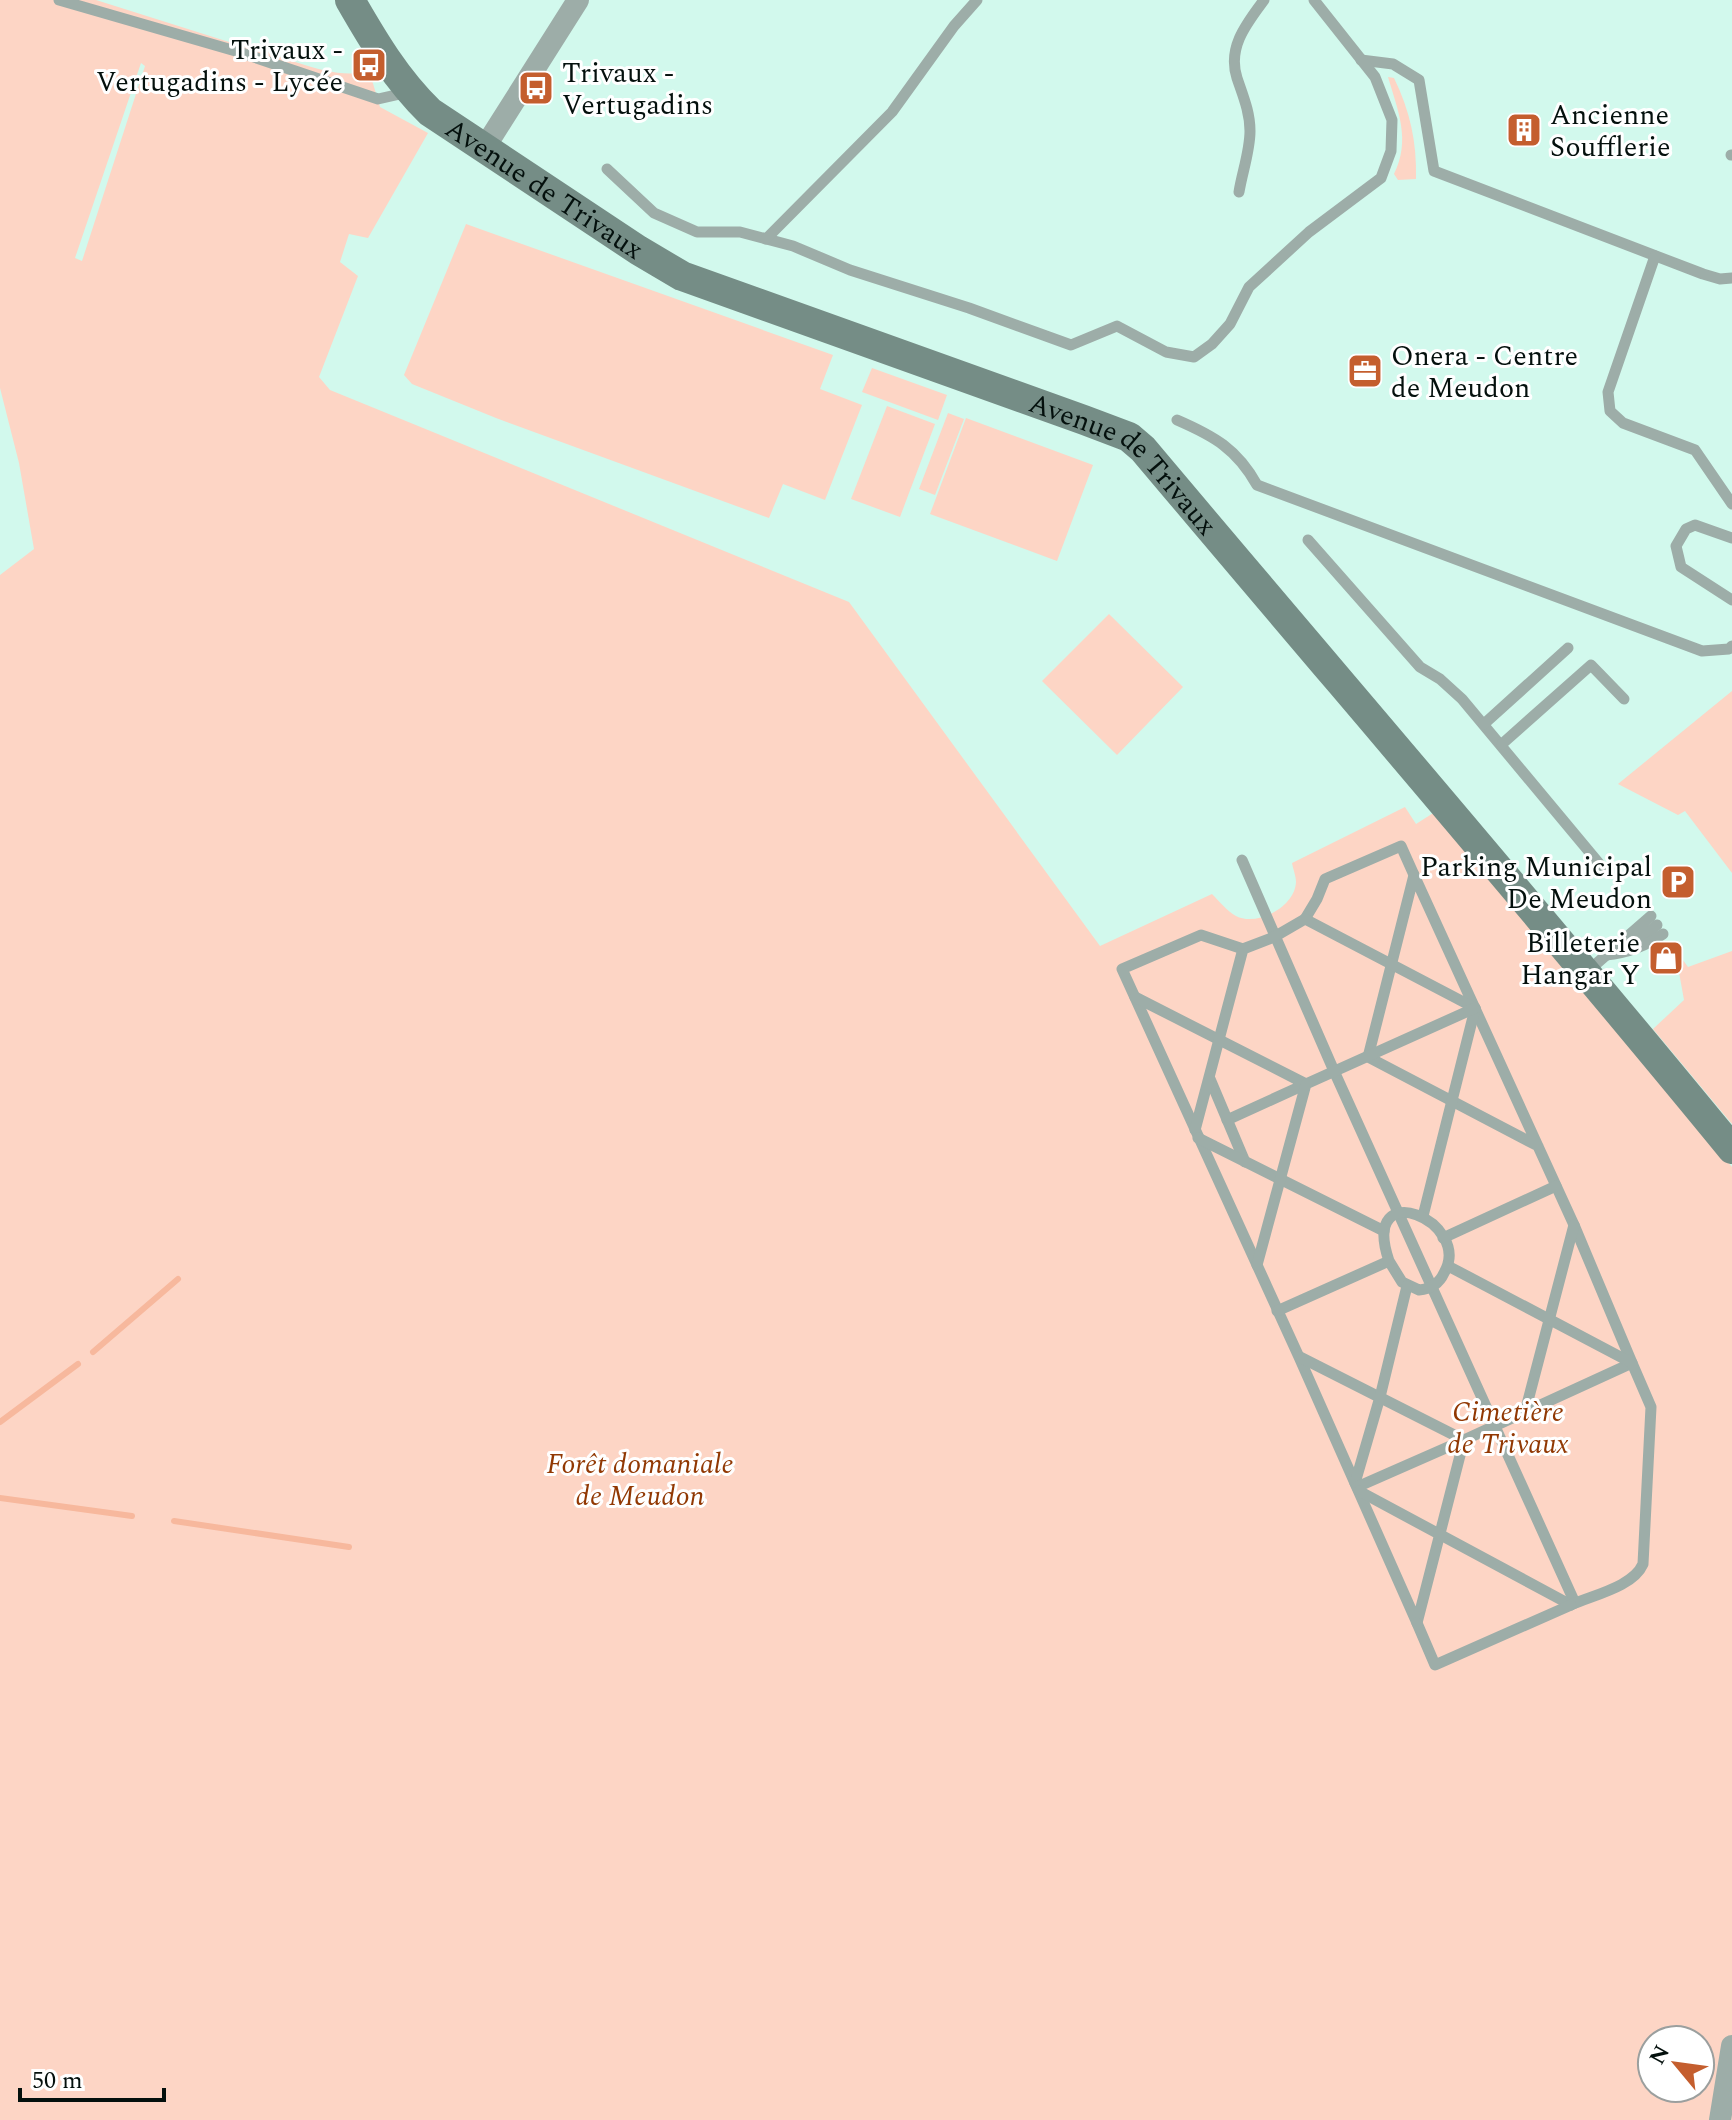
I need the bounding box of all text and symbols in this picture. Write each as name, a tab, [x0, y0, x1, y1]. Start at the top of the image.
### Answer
place label: Trivaux - Vertugadins - Lycée	[96, 29, 343, 104]
bus stop icon: Trivaux - Vertugadins - Lycée	[350, 46, 388, 84]
place label: Trivaux - Vertugadins	[562, 52, 713, 127]
bus stop icon: Trivaux - Vertugadins	[517, 69, 555, 107]
place label: Ancienne Soufflerie	[1550, 94, 1671, 169]
street label: Avenue de Trivaux	[436, 108, 652, 271]
building icon: Ancienne Soufflerie	[1505, 111, 1543, 149]
place label: Onera - Centre de Meudon	[1391, 335, 1578, 410]
office icon: Onera - Centre de Meudon	[1346, 352, 1384, 390]
street label: Avenue de Trivaux	[1023, 382, 1227, 546]
place label: Parking Municipal De Meudon	[1420, 846, 1652, 921]
parking icon: Parking Municipal De Meudon	[1659, 863, 1697, 901]
place label: Billeterie Hangar Y	[1521, 922, 1640, 997]
shop icon: Billeterie Hangar Y	[1647, 939, 1685, 977]
park label: Cimetière de Trivaux	[1447, 1391, 1569, 1466]
park label: Forêt domaniale de Meudon	[546, 1443, 734, 1518]
north arrow	[1636, 2024, 1716, 2104]
text: N	[1641, 2039, 1679, 2071]
scale bar	[20, 2052, 164, 2102]
text: 50 m	[32, 2063, 83, 2099]

